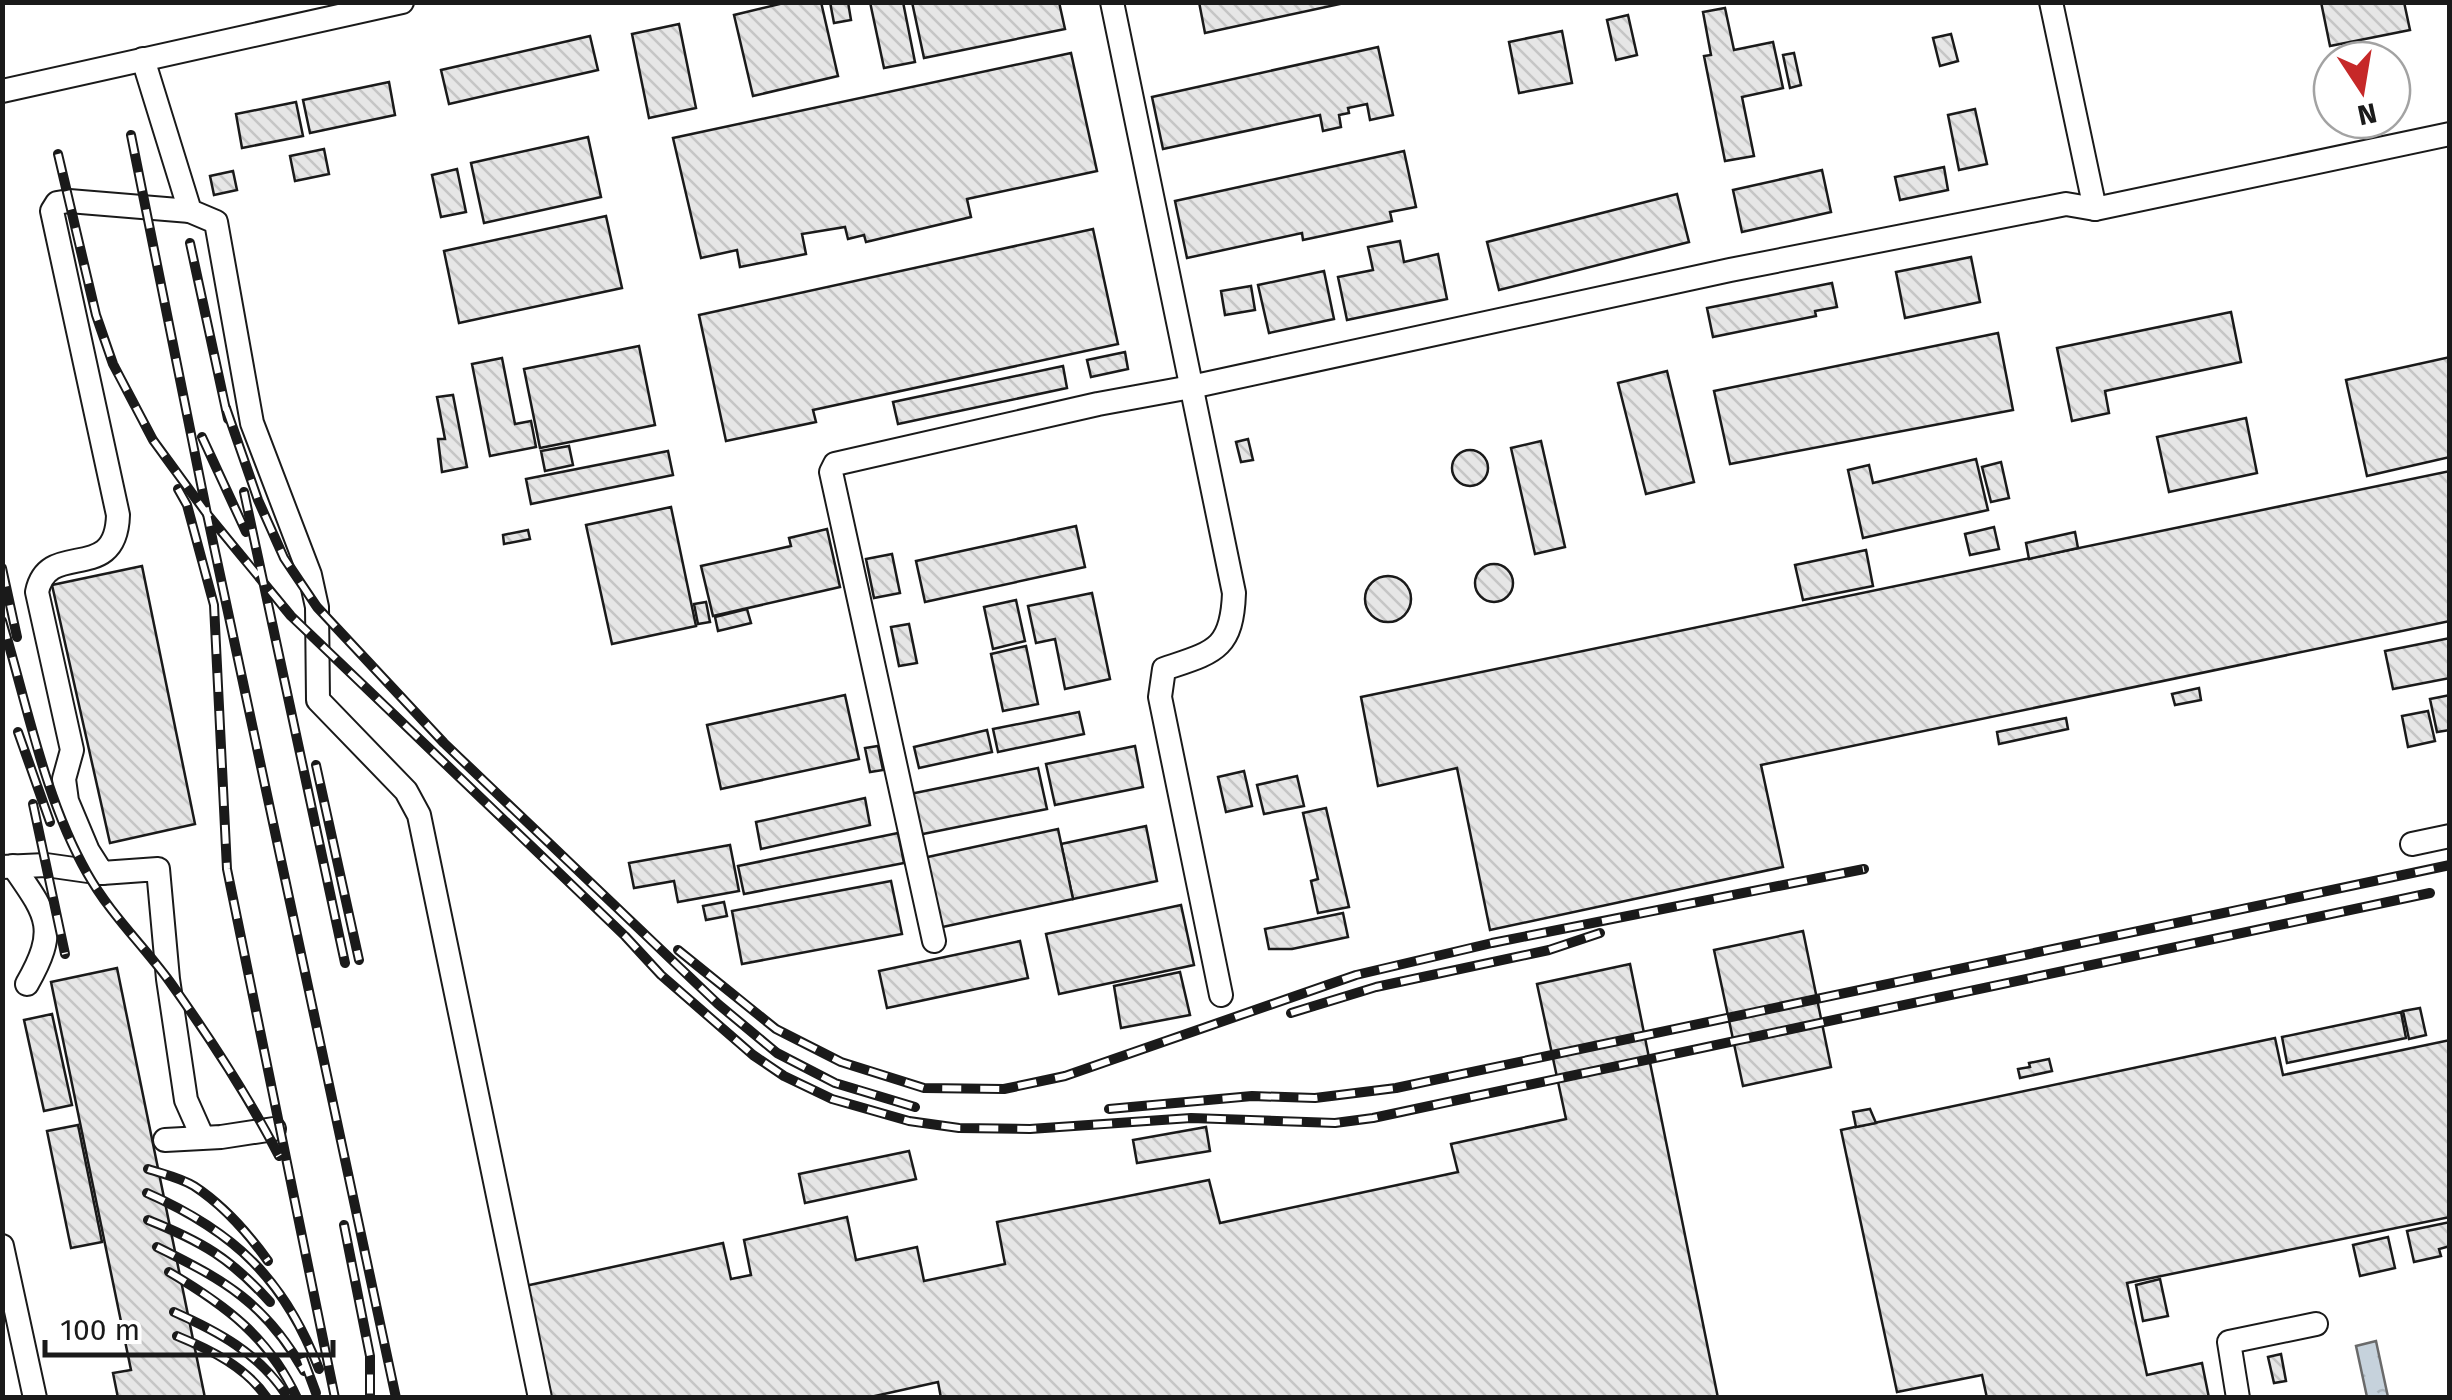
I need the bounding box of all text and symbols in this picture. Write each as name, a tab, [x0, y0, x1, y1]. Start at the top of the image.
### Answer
north arrow	[2312, 40, 2412, 140]
text: N	[2355, 96, 2380, 132]
scale bar	[45, 1295, 332, 1357]
text: 100 m	[60, 1312, 140, 1348]

